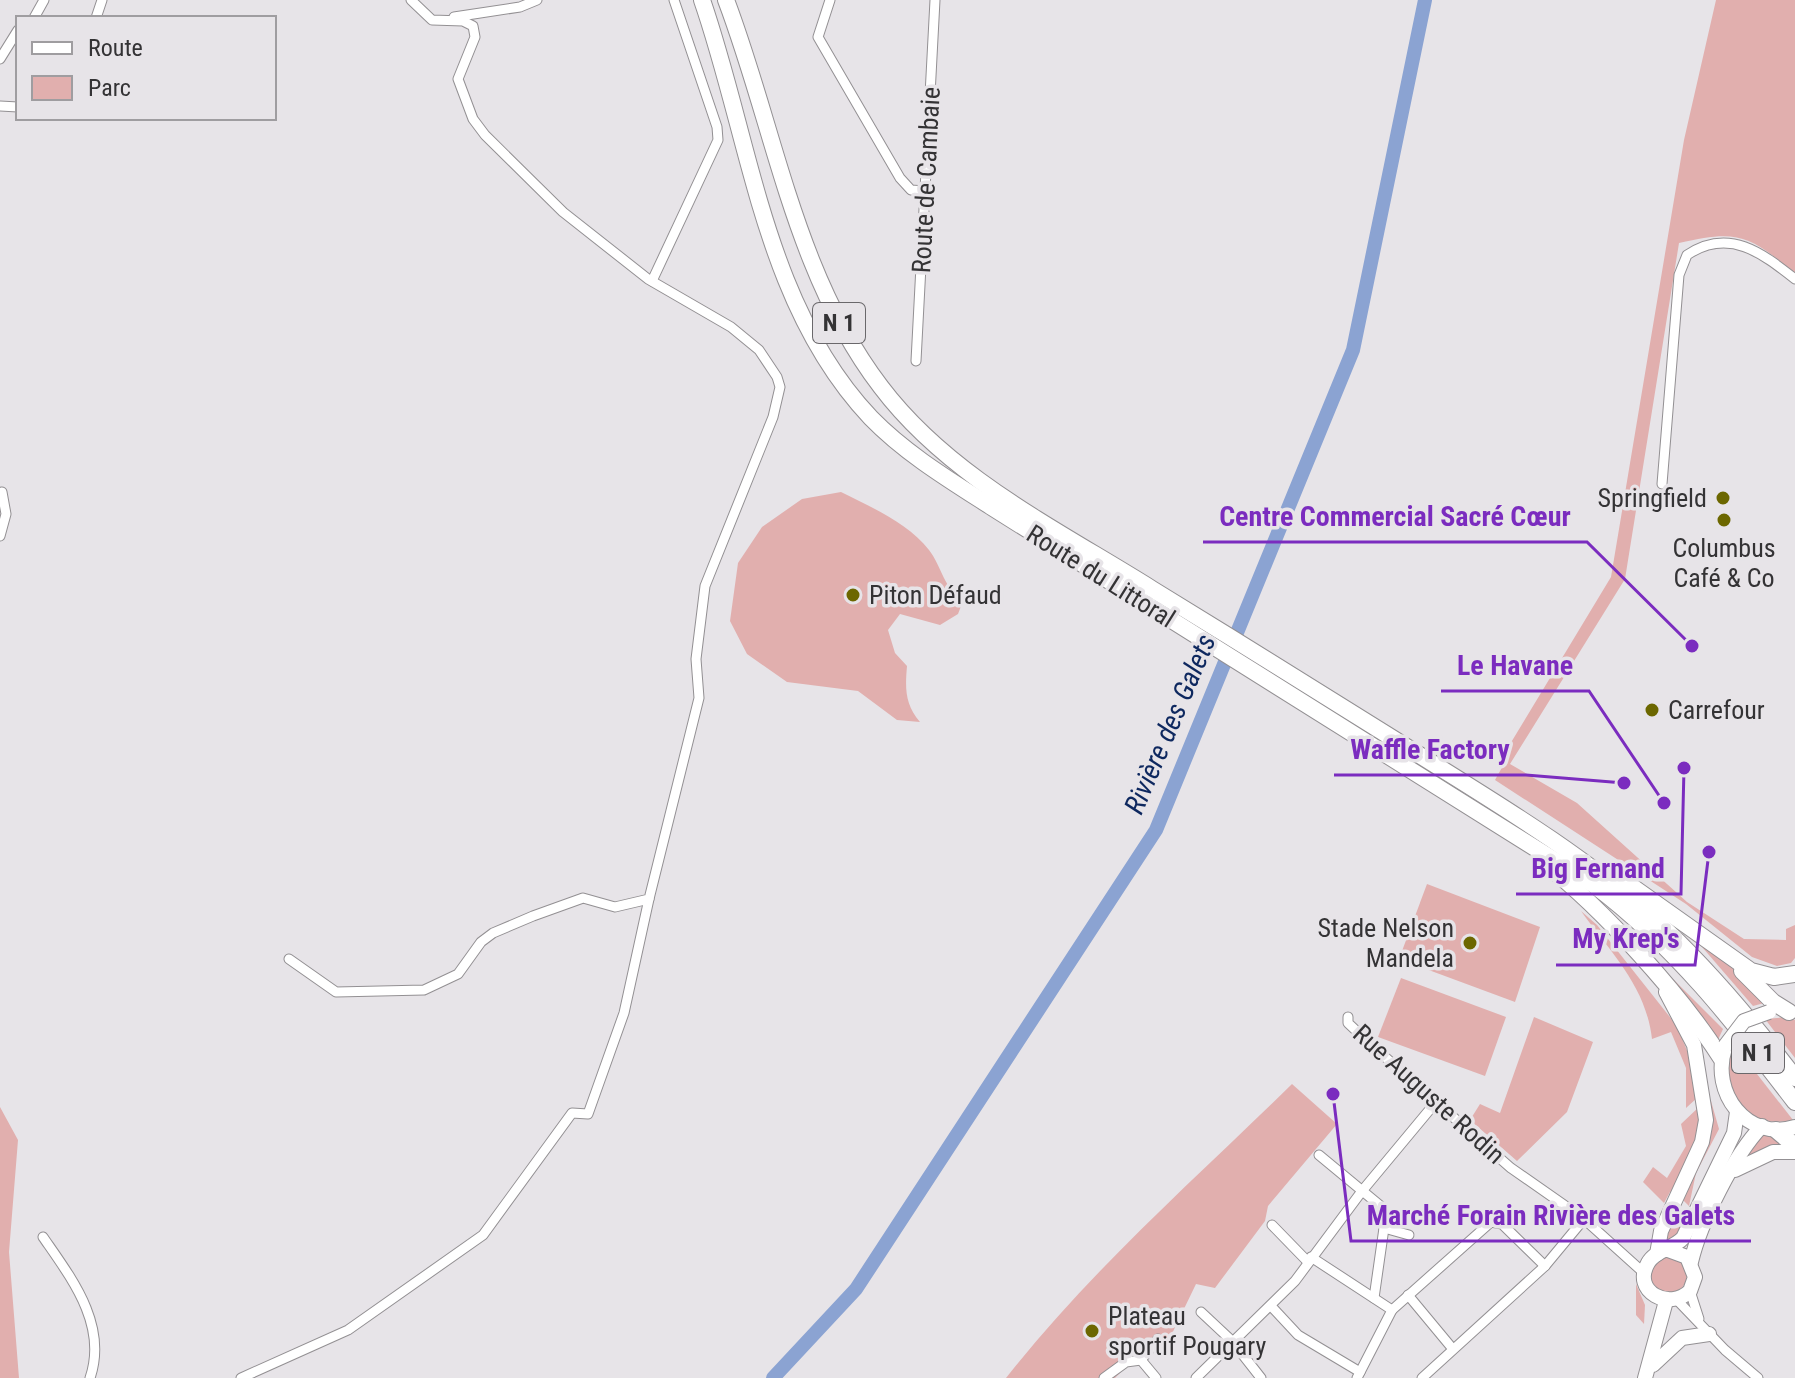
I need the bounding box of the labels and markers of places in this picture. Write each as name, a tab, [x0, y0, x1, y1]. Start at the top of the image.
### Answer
place label: Springfield	[1598, 483, 1707, 513]
marker: Springfield	[1714, 489, 1732, 507]
callout: Centre Commercial Sacré Cœur	[1203, 490, 1587, 542]
marker: Columbus Café & Co	[1715, 511, 1733, 529]
place label: Columbus Café & Co	[1672, 533, 1776, 593]
place label: Piton Défaud	[869, 580, 1002, 610]
marker: Piton Défaud	[844, 586, 862, 604]
callout: Le Havane	[1441, 639, 1589, 691]
place label: Carrefour	[1668, 695, 1765, 725]
marker: Carrefour	[1643, 701, 1661, 719]
callout: Waffle Factory	[1334, 723, 1526, 775]
callout: Big Fernand	[1516, 842, 1681, 894]
place label: Stade Nelson Mandela	[1318, 913, 1454, 973]
callout: My Krep's	[1556, 913, 1695, 965]
marker: Stade Nelson Mandela	[1461, 934, 1479, 952]
callout: Marché Forain Rivière des Galets	[1351, 1189, 1751, 1241]
place label: Plateau sportif Pougary	[1108, 1301, 1266, 1361]
marker: Plateau sportif Pougary	[1083, 1322, 1101, 1340]

